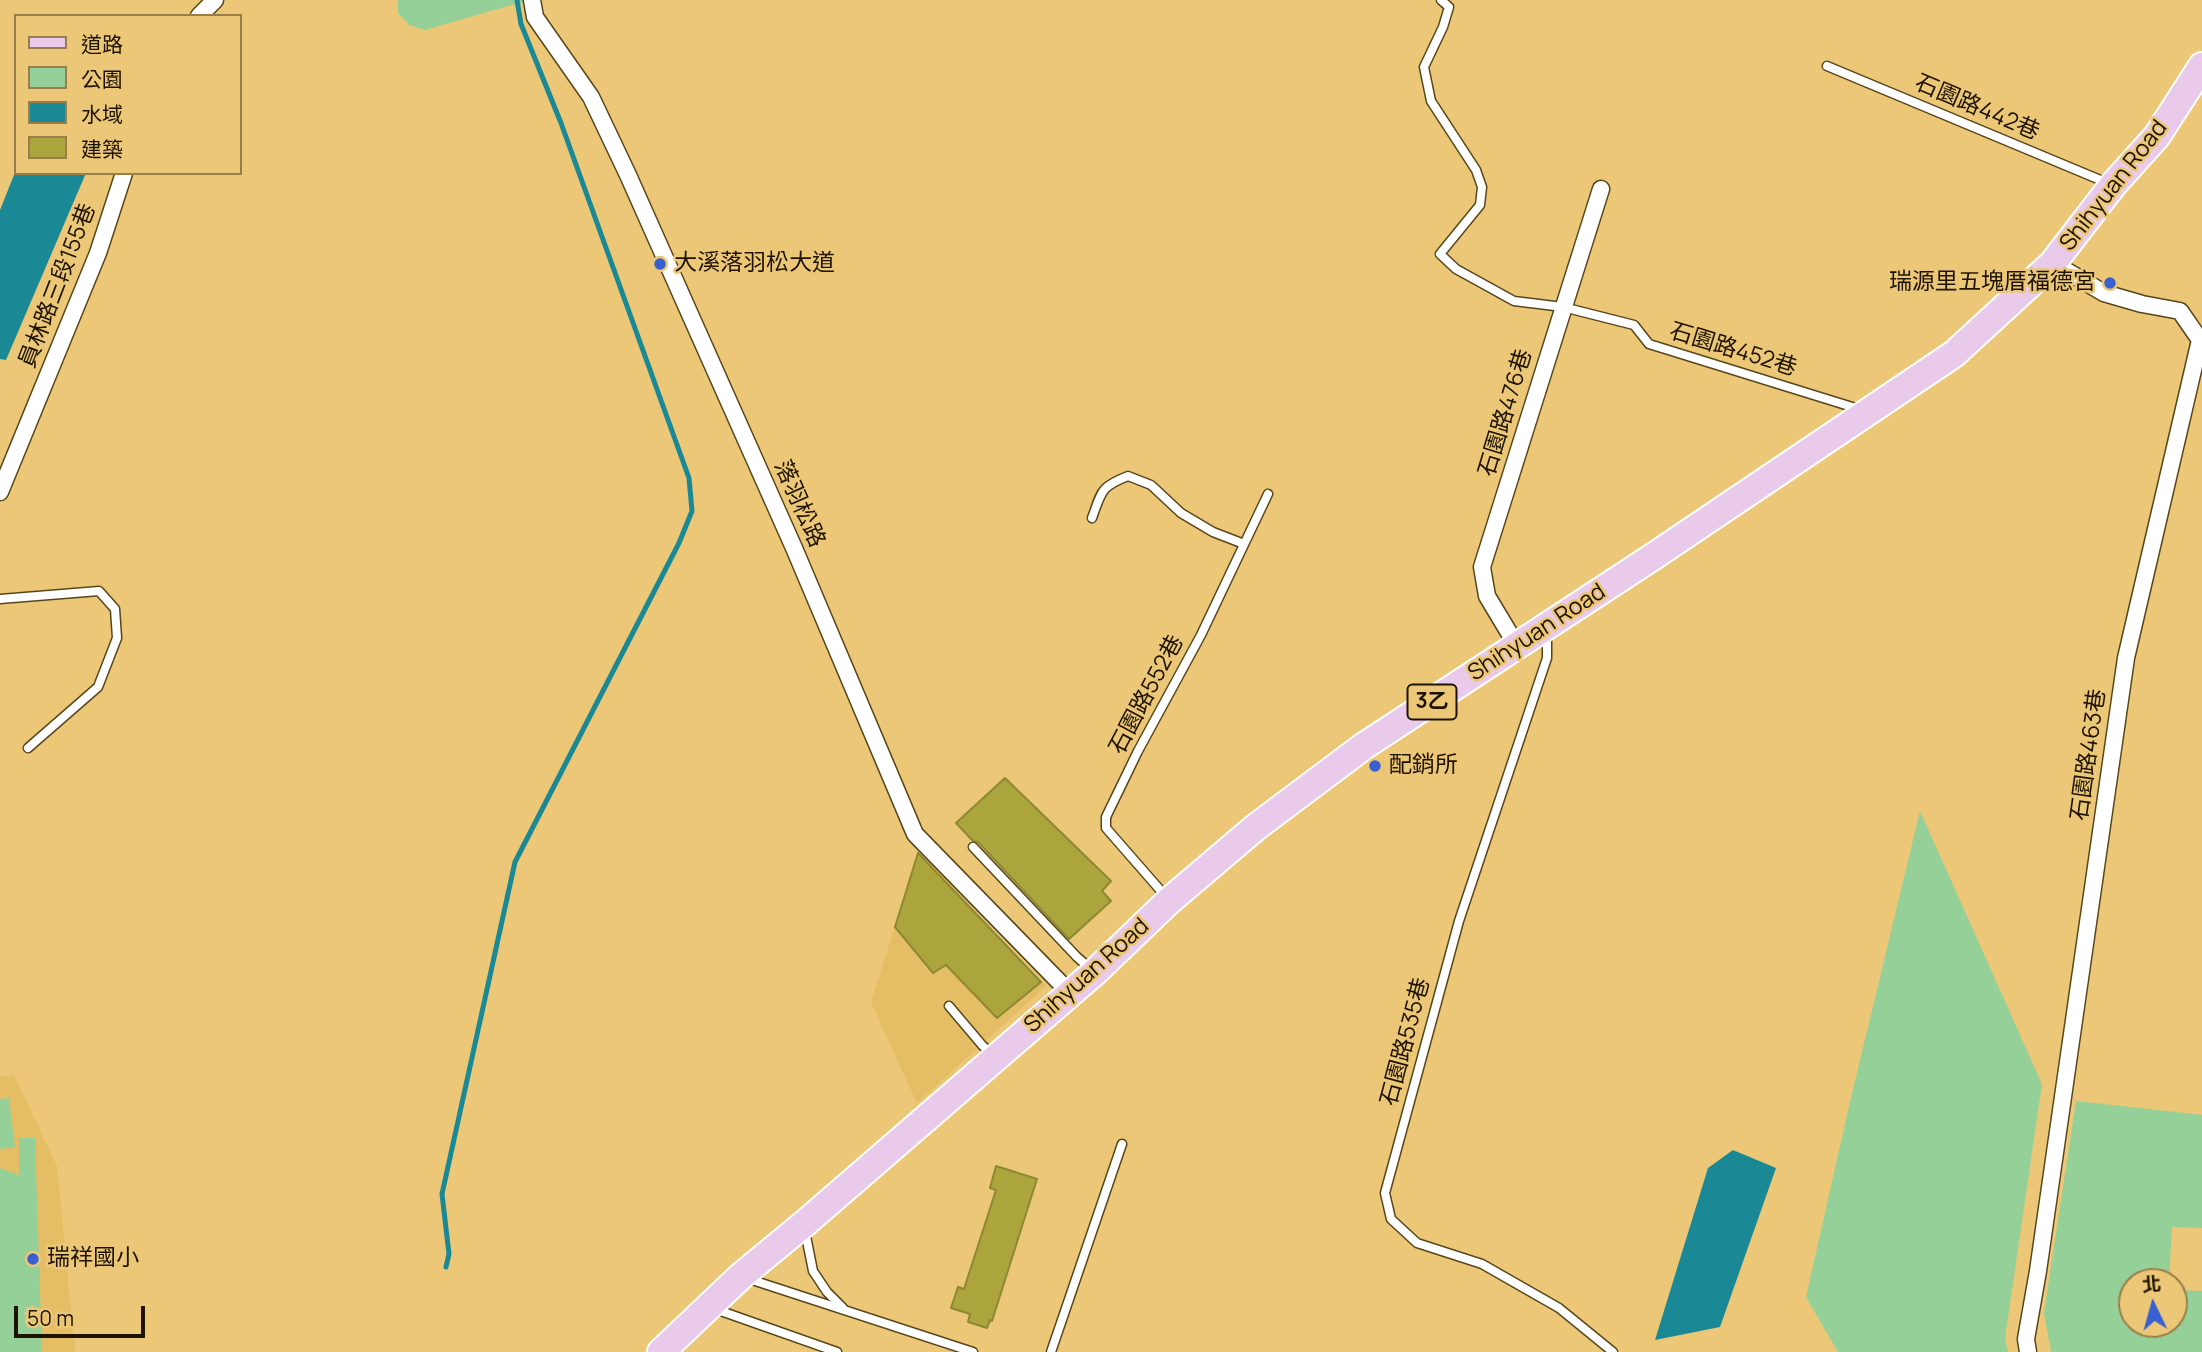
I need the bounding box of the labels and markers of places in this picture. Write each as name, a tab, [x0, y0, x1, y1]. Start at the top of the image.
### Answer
place label: 大溪落羽松大道	[674, 250, 835, 278]
marker: 大溪落羽松大道	[652, 256, 668, 272]
place label: 瑞源里五塊厝福德宮	[1889, 269, 2096, 297]
marker: 瑞源里五塊厝福德宮	[2102, 275, 2118, 291]
place label: 配銷所	[1389, 752, 1458, 780]
marker: 配銷所	[1367, 758, 1383, 774]
place label: 瑞祥國小	[47, 1245, 139, 1273]
marker: 瑞祥國小	[25, 1251, 41, 1267]

